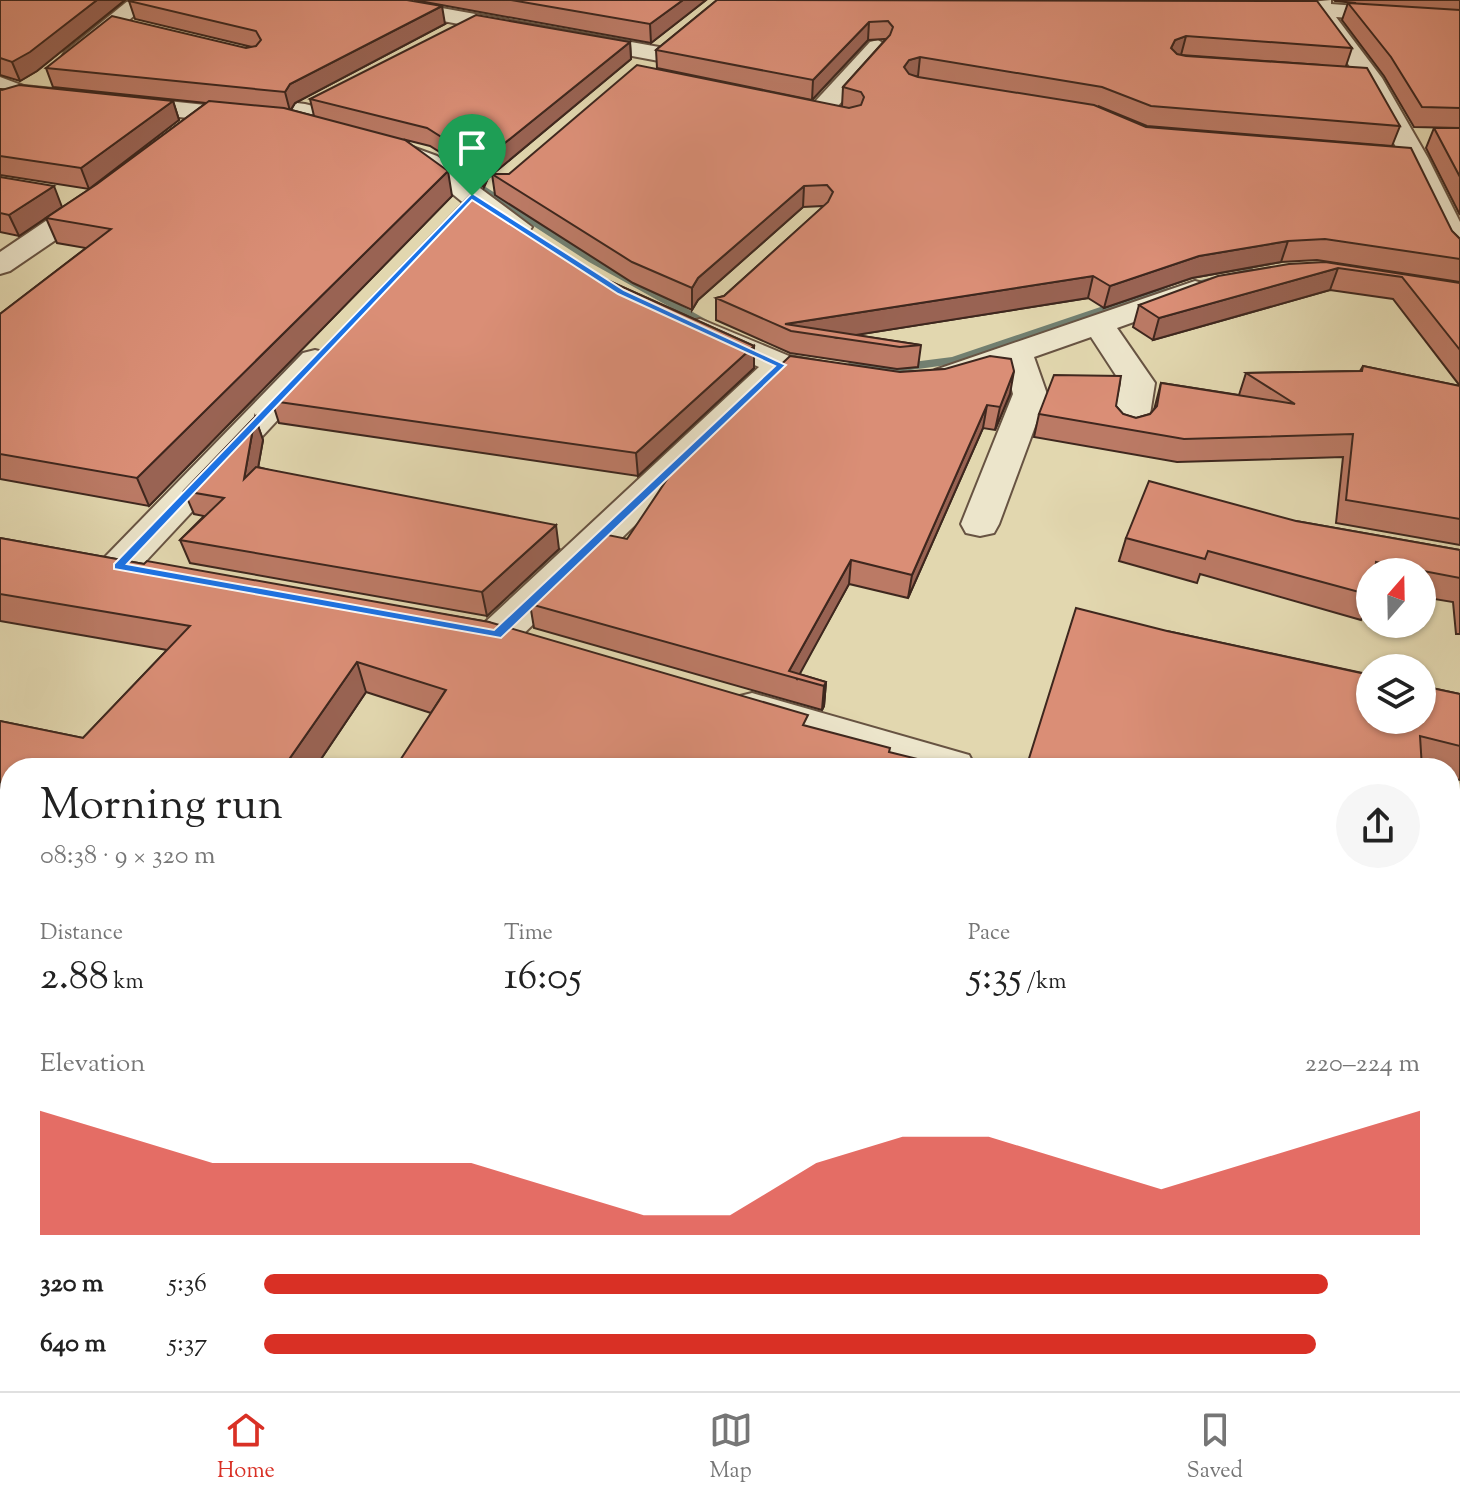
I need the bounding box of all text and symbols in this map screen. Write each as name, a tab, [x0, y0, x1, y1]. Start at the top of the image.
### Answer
pin	[438, 114, 506, 196]
icon: arrive	[450, 126, 494, 170]
north arrow	[1356, 558, 1436, 638]
map controls	[1356, 558, 1436, 734]
button: layers	[1356, 654, 1436, 734]
text: Morning run	[40, 776, 283, 839]
button: share	[1336, 784, 1420, 868]
text: 08:38 · 9 × 320 m	[40, 838, 216, 875]
text: Distance	[40, 918, 123, 950]
text: Time	[504, 918, 553, 950]
text: Pace	[968, 918, 1010, 950]
text: 2.88	[40, 950, 109, 1007]
text: 16:05	[504, 950, 582, 1007]
text: 5:35	[968, 950, 1022, 1007]
text: km	[109, 967, 144, 999]
text: /km	[1022, 967, 1066, 999]
text: Elevation	[40, 1046, 145, 1083]
text: 220–224 m	[1305, 1046, 1420, 1083]
text: 320 m	[40, 1266, 103, 1303]
text: 5:36	[168, 1266, 207, 1303]
text: 640 m	[40, 1326, 106, 1363]
text: 5:37	[168, 1326, 207, 1363]
tab: Home	[217, 1408, 275, 1488]
tab: Map	[709, 1408, 753, 1488]
tab: Saved	[1187, 1408, 1243, 1488]

